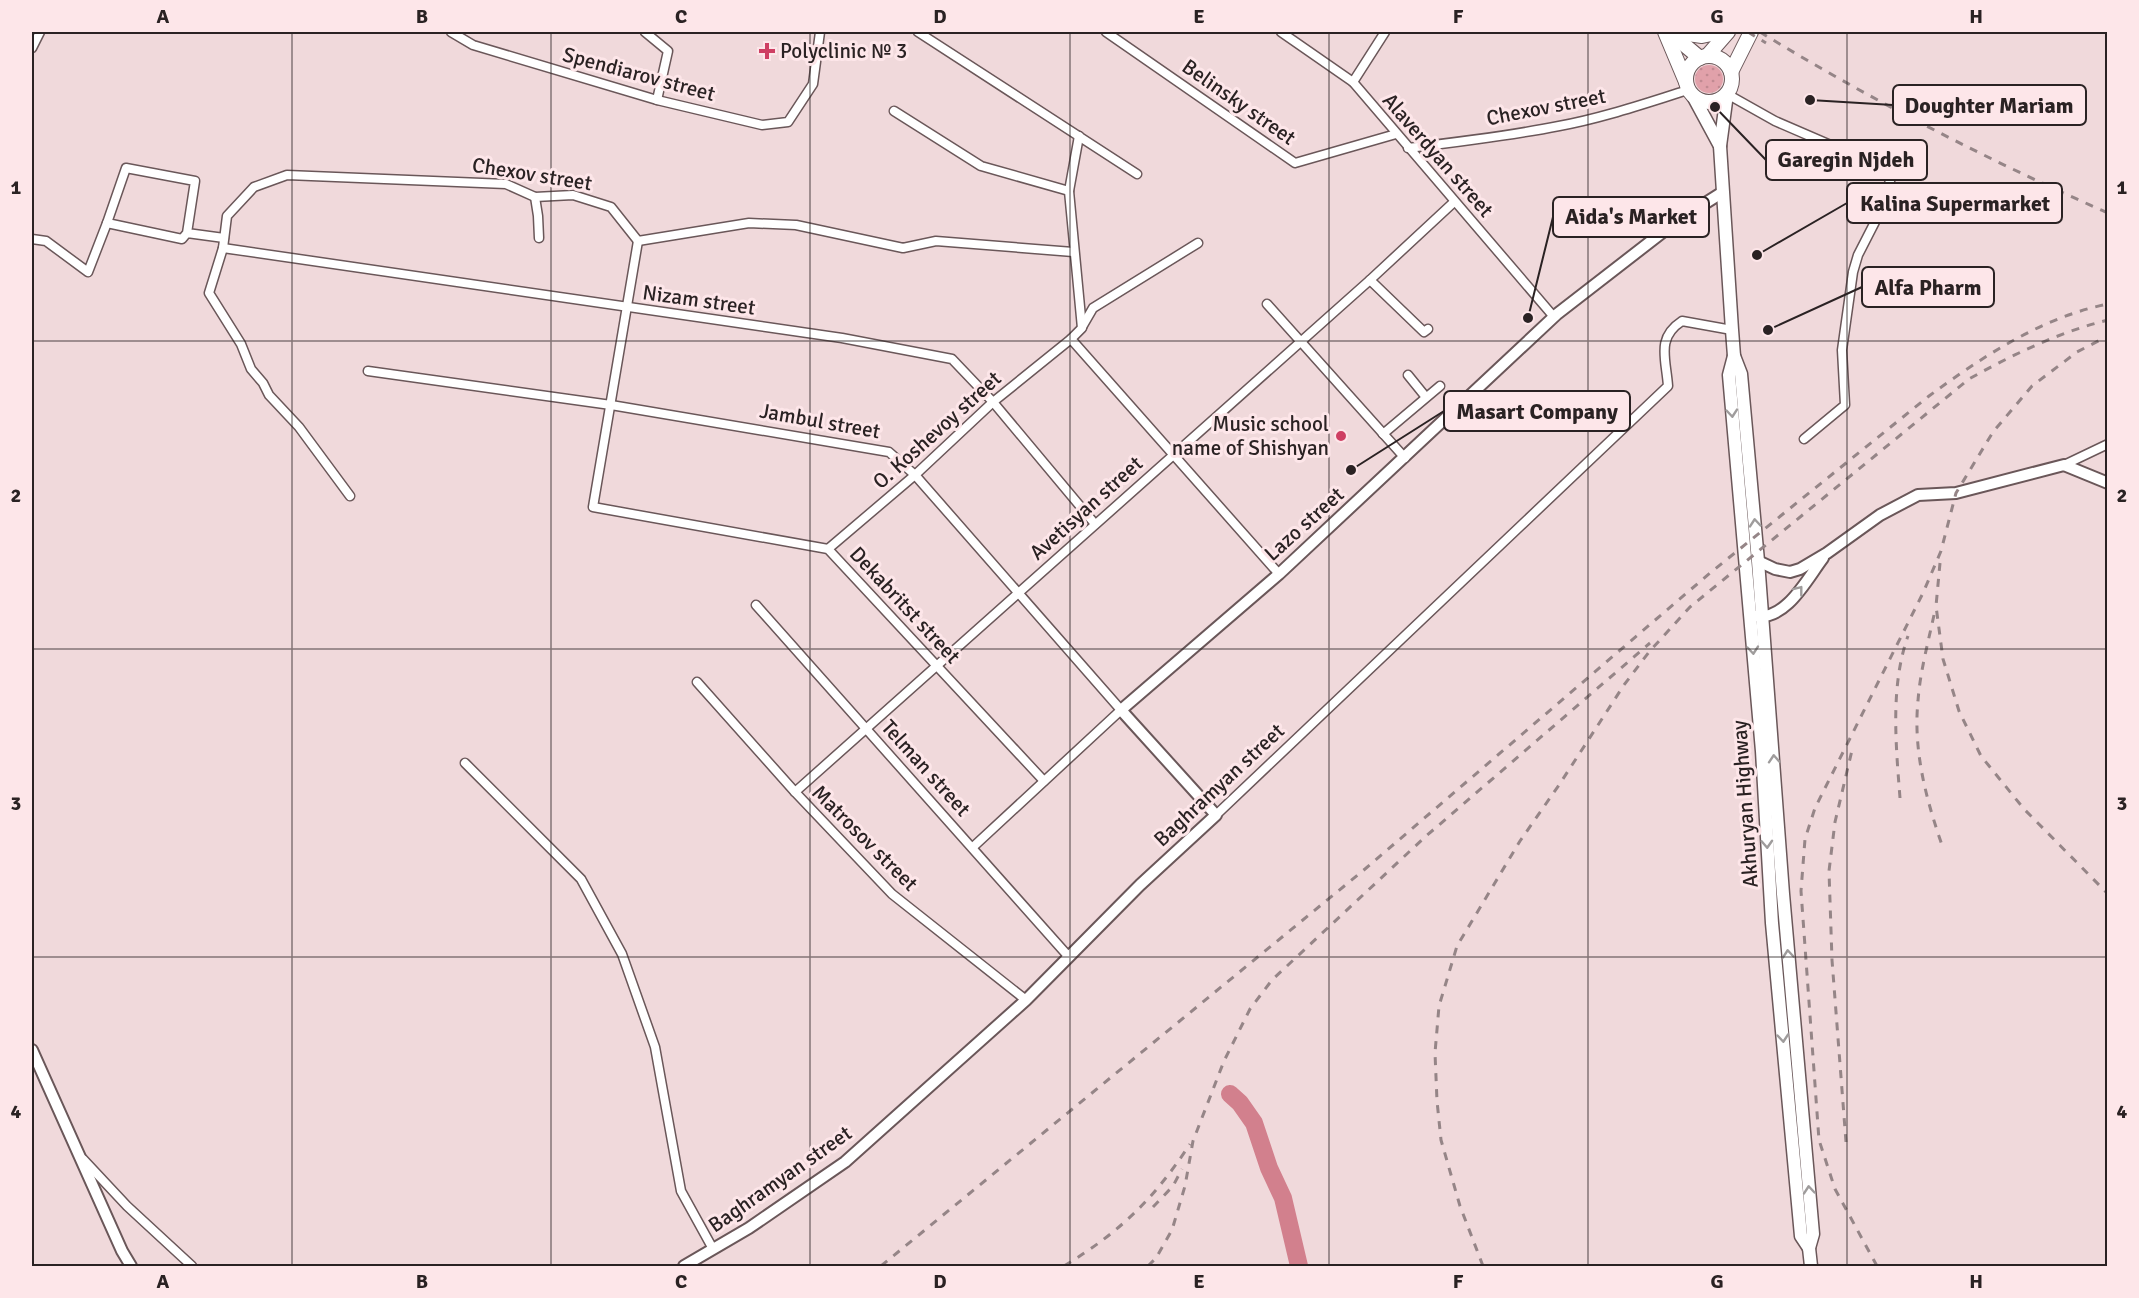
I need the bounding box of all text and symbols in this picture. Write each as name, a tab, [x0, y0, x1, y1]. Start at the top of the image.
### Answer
text: A	[157, 4, 170, 29]
text: B	[416, 4, 428, 29]
text: C	[675, 4, 687, 29]
text: D	[933, 4, 947, 29]
text: E	[1193, 4, 1205, 29]
text: F	[1453, 4, 1464, 29]
text: G	[1710, 4, 1724, 29]
text: H	[1969, 4, 1983, 29]
place label: Polyclinic № 3	[780, 38, 907, 64]
street label: Spendiarov street	[560, 41, 718, 107]
marker: Polyclinic № 3	[758, 42, 776, 60]
street label: Belinsky street	[1177, 53, 1301, 151]
street label: Chexov street	[1484, 83, 1608, 131]
callout: Doughter Mariam	[1893, 85, 2086, 125]
street label: Alaverdyan street	[1377, 88, 1499, 222]
text: Doughter Mariam	[1905, 92, 2074, 119]
callout: Garegin Njdeh	[1766, 140, 1927, 180]
text: Garegin Njdeh	[1778, 146, 1915, 173]
street label: Chexov street	[470, 152, 594, 196]
text: 1	[11, 175, 22, 200]
text: 1	[2117, 175, 2128, 200]
callout: Kalina Supermarket	[1847, 183, 2062, 223]
text: Kalina Supermarket	[1860, 190, 2050, 217]
callout: Aida's Market	[1553, 197, 1709, 237]
text: Aida's Market	[1565, 203, 1697, 230]
callout: Alfa Pharm	[1862, 267, 1994, 307]
text: Alfa Pharm	[1874, 274, 1982, 301]
street label: Nizam street	[641, 279, 757, 321]
street label: O. Koshevoy street	[867, 366, 1007, 494]
callout: Masart Company	[1444, 391, 1630, 431]
street label: Jambul street	[758, 398, 882, 444]
text: Masart Company	[1456, 398, 1618, 425]
one-way arrow	[1725, 409, 1738, 418]
place label: Music school name of Shishyan	[1172, 411, 1329, 461]
marker: Music school name of Shishyan	[1334, 429, 1348, 443]
street label: Avetisyan street	[1024, 450, 1148, 566]
street label: Lazo street	[1259, 481, 1349, 567]
text: 2	[11, 483, 21, 508]
text: 2	[2117, 483, 2127, 508]
one-way arrow	[1749, 519, 1762, 528]
street label: Dekabritst street	[844, 541, 966, 669]
one-way arrow	[1791, 585, 1802, 596]
one-way arrow	[1746, 645, 1759, 654]
street label: Telman street	[876, 714, 976, 822]
street label: Baghramyan street	[1148, 718, 1290, 852]
street label: Akhuryan Highway	[1726, 719, 1764, 889]
one-way arrow	[1768, 755, 1781, 764]
street label: Matrosov street	[807, 780, 923, 896]
text: 3	[11, 791, 21, 816]
text: 3	[2117, 791, 2127, 816]
one-way arrow	[1761, 840, 1774, 849]
one-way arrow	[1782, 949, 1795, 958]
one-way arrow	[1776, 1034, 1789, 1043]
text: 4	[11, 1099, 22, 1124]
text: 4	[2117, 1099, 2128, 1124]
street label: Baghramyan street	[703, 1120, 857, 1238]
one-way arrow	[1803, 1185, 1816, 1194]
text: A	[157, 1269, 170, 1294]
text: B	[416, 1269, 428, 1294]
text: C	[675, 1269, 687, 1294]
text: D	[933, 1269, 947, 1294]
text: E	[1193, 1269, 1205, 1294]
text: F	[1453, 1269, 1464, 1294]
text: G	[1710, 1269, 1724, 1294]
text: H	[1969, 1269, 1983, 1294]

